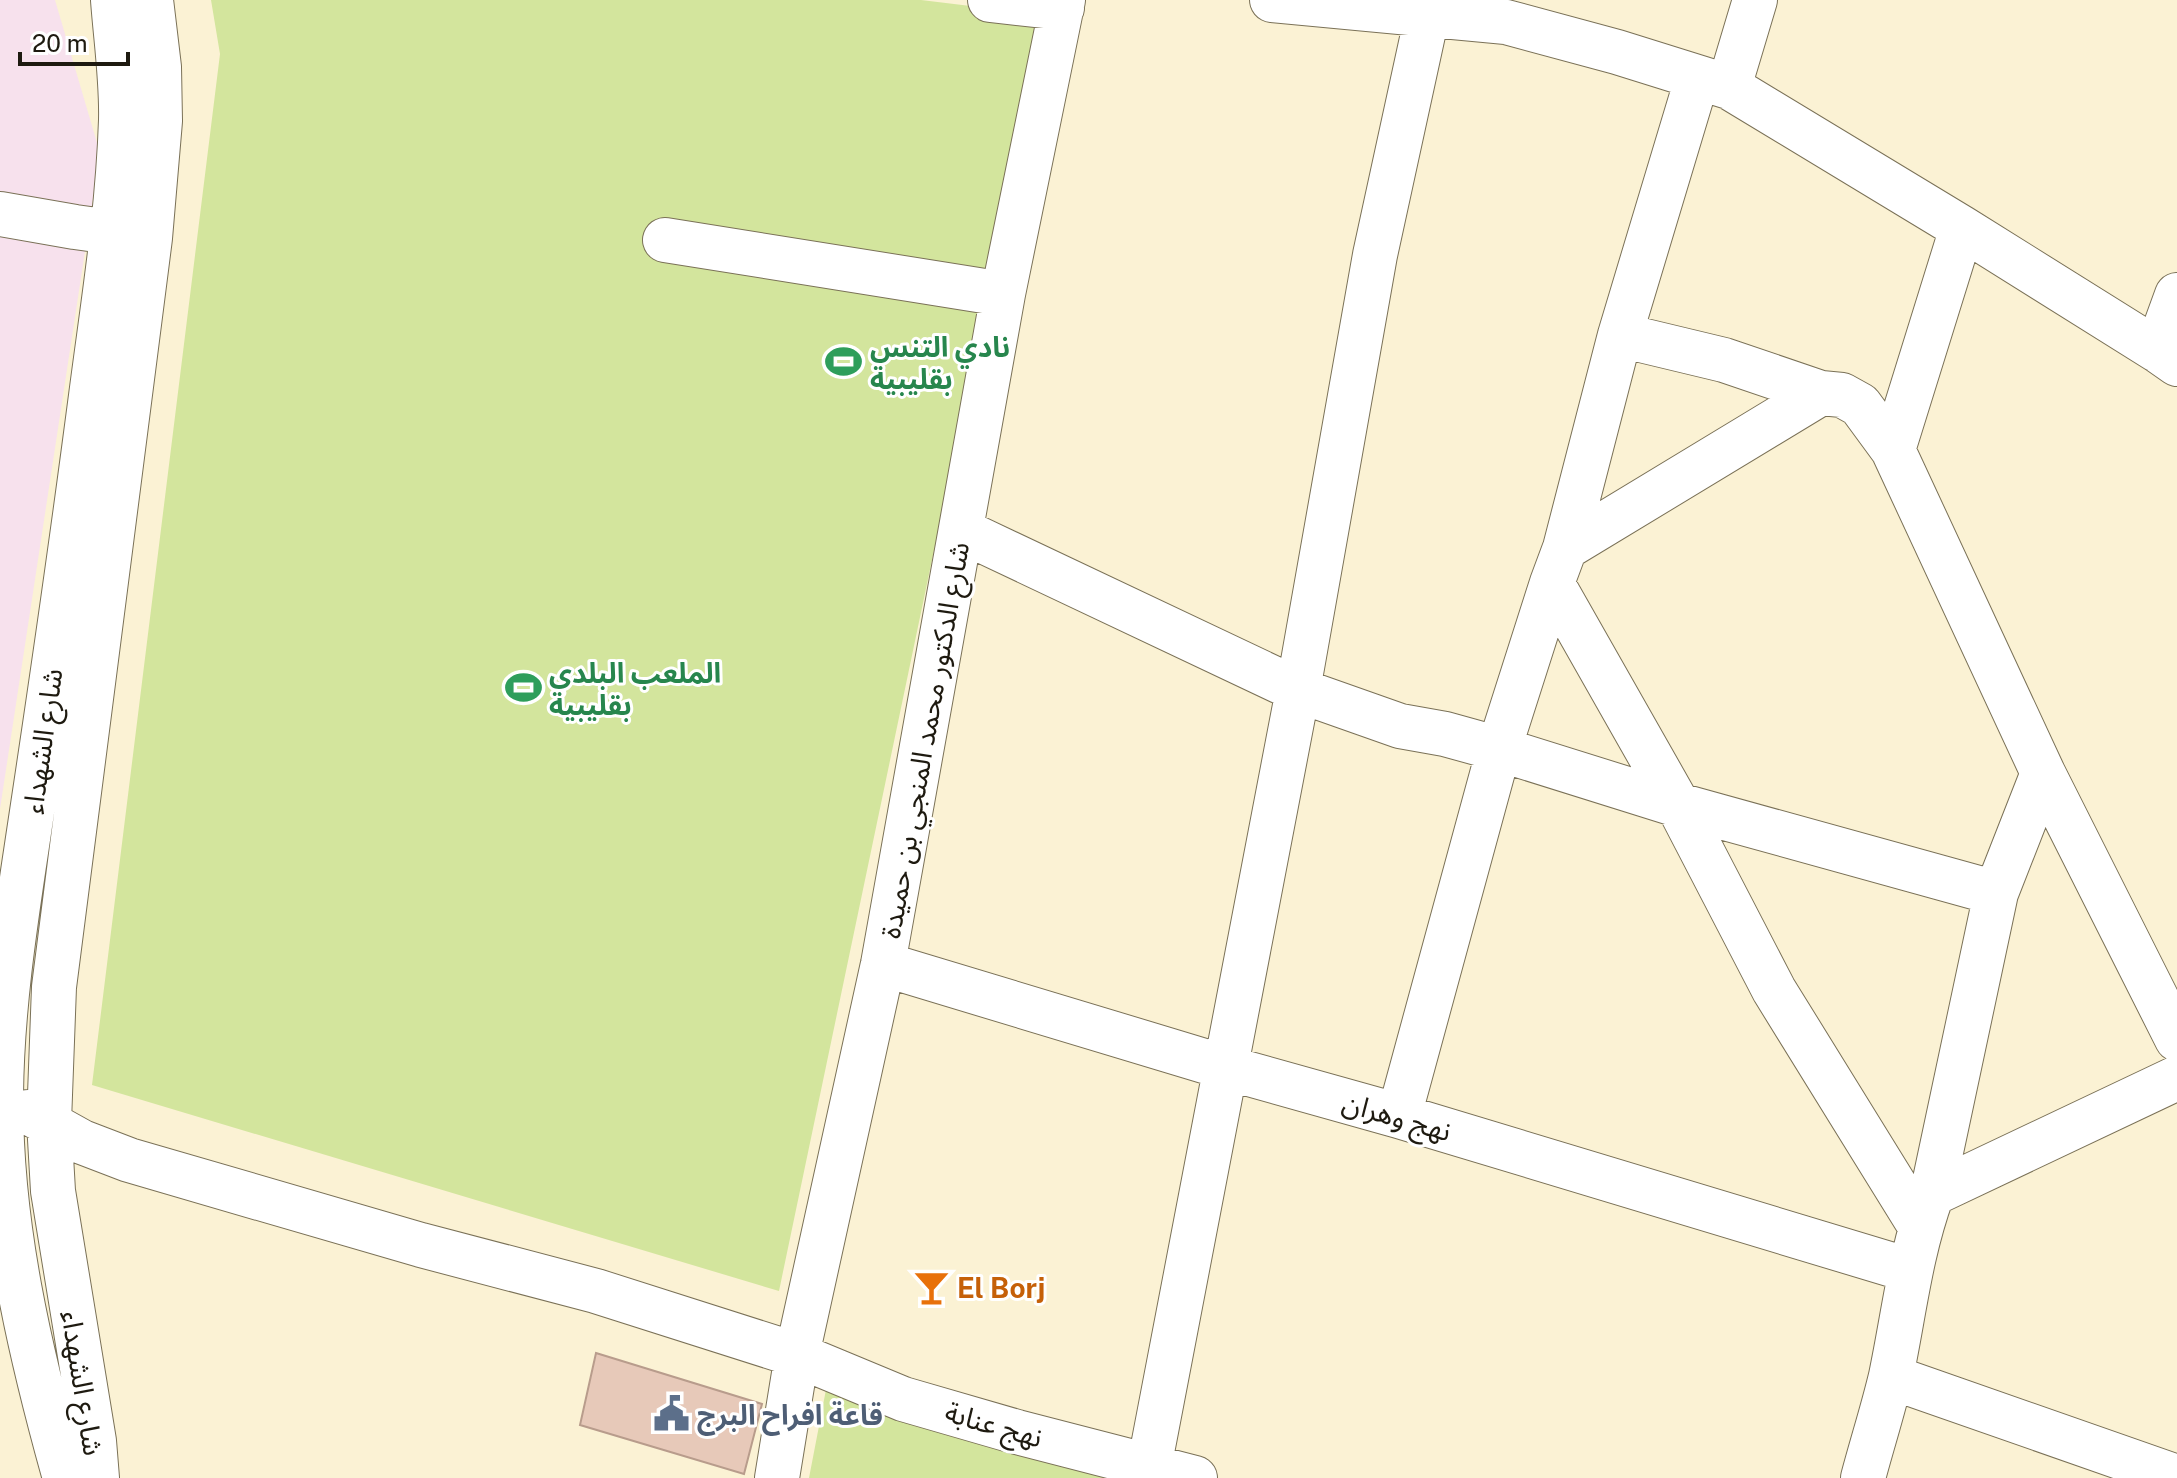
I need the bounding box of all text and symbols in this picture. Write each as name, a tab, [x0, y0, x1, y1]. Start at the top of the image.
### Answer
scale bar	[20, 16, 128, 66]
text: 20 m	[32, 29, 88, 57]
place label: نادي التنس بقليبية	[870, 330, 1010, 396]
sports icon: نادي التنس بقليبية	[825, 343, 863, 381]
street label: شارع الدكتور محمد المنجي بن حميدة	[873, 539, 981, 942]
place label: الملعب البلدي بقليبية	[549, 656, 721, 722]
street label: شارع الشهداء	[15, 666, 73, 816]
sports icon: الملعب البلدي بقليبية	[504, 669, 542, 707]
street label: نهج وهران	[1337, 1085, 1455, 1152]
bar icon: El Borj	[912, 1268, 950, 1306]
place label: El Borj	[957, 1271, 1045, 1304]
street label: شارع الشهداء	[50, 1308, 111, 1459]
street label: نهج عنابة	[940, 1394, 1046, 1458]
public building icon: قاعة افراح البرج	[652, 1395, 690, 1433]
place label: قاعة افراح البرج	[697, 1398, 883, 1436]

